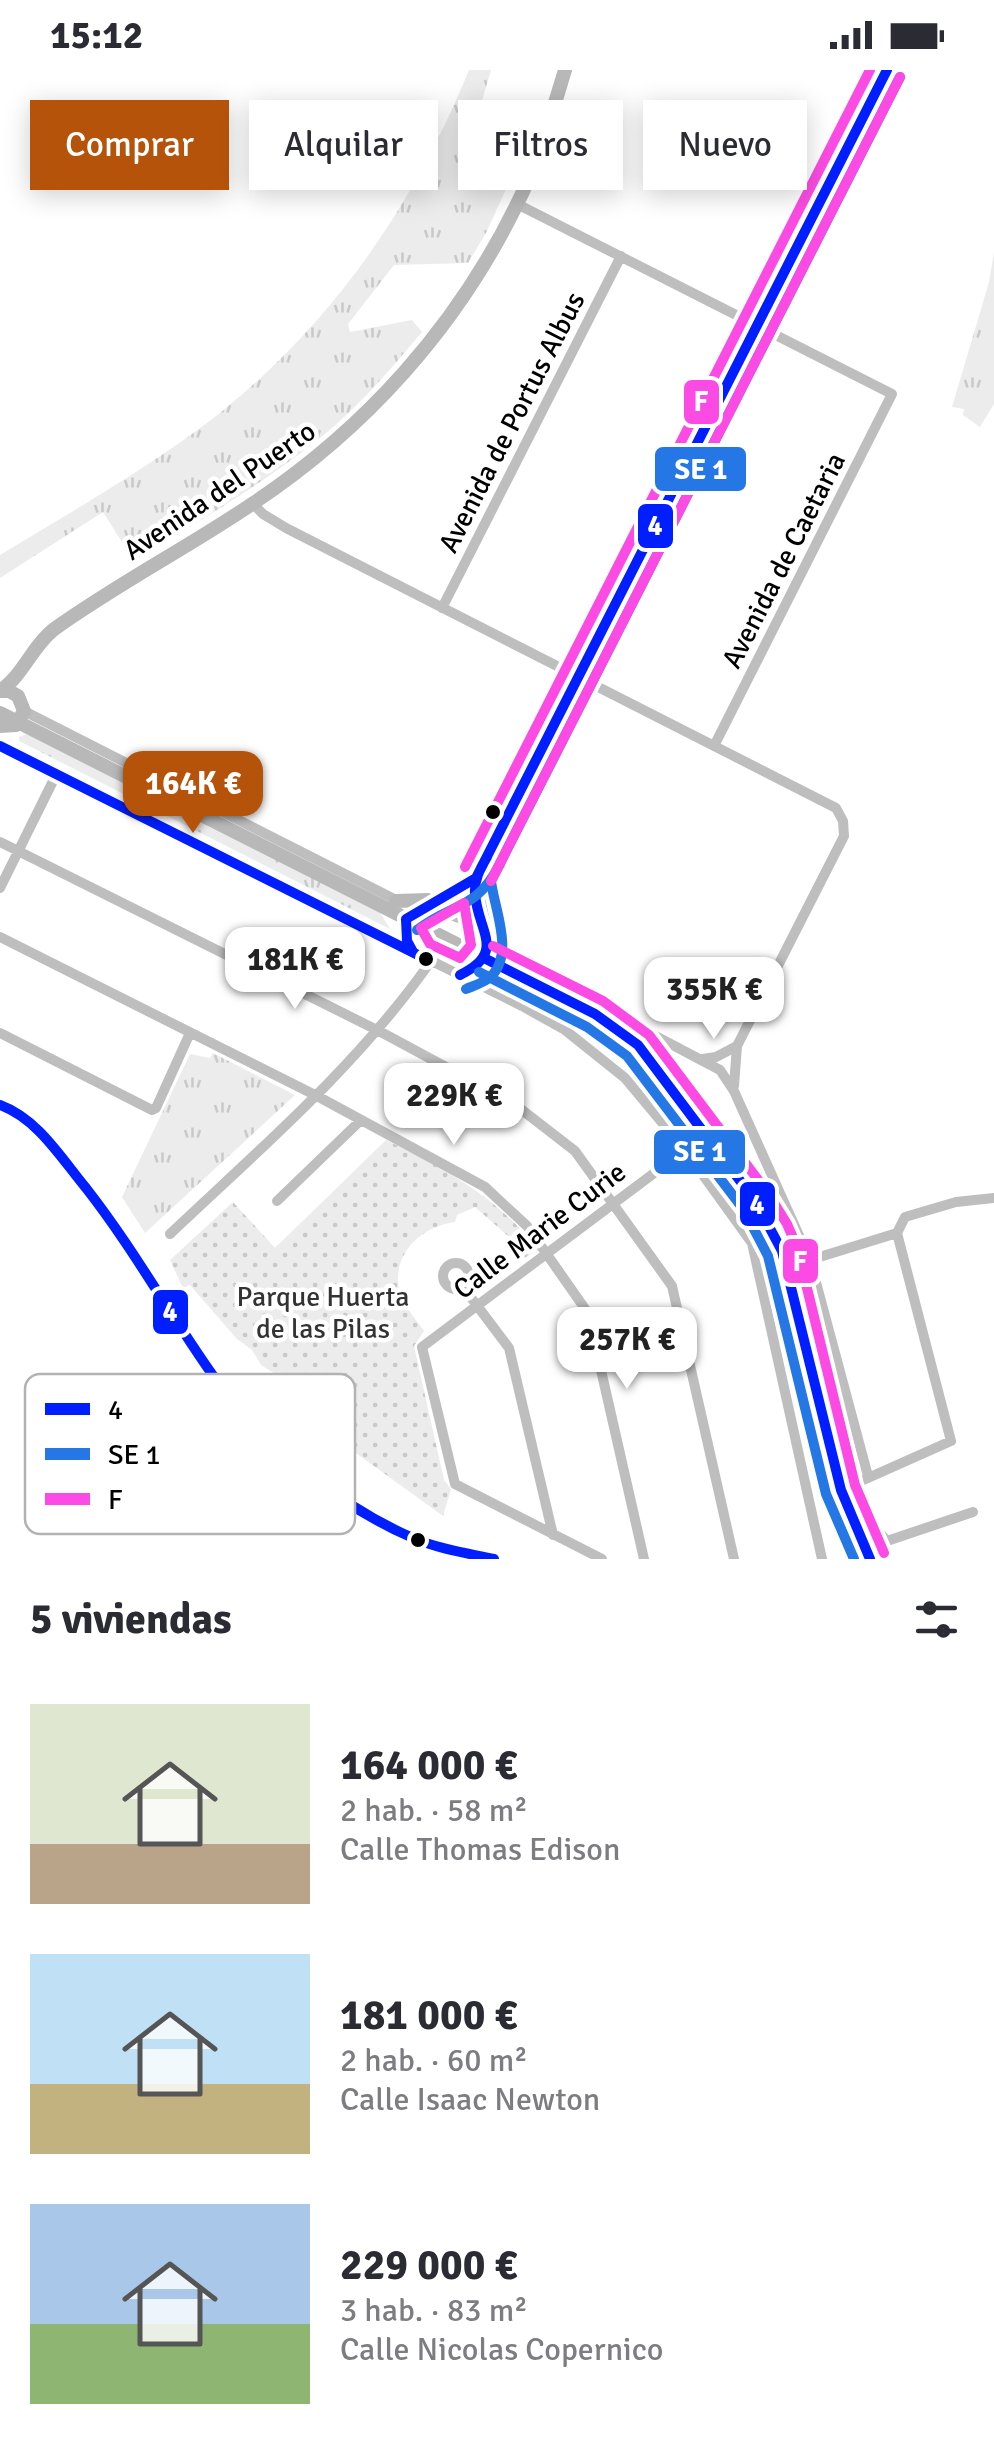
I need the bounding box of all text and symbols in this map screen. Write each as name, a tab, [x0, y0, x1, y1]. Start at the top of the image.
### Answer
text: 15:12	[50, 12, 143, 59]
chip: Comprar	[30, 100, 229, 190]
chip: Alquilar	[249, 100, 438, 190]
chip: Filtros	[458, 100, 623, 190]
chip: Nuevo	[643, 100, 807, 190]
street label: Avenida de Portus Albus	[431, 287, 592, 558]
line badge: F	[682, 378, 721, 426]
text: F	[694, 385, 709, 419]
street label: Avenida del Puerto	[117, 414, 322, 568]
line badge: SE 1	[653, 445, 748, 493]
street label: Avenida de Caetaria	[715, 447, 853, 674]
text: SE 1	[675, 453, 727, 487]
line badge: 4	[636, 502, 675, 550]
text: 4	[647, 509, 663, 543]
pin: 164K €	[112, 751, 274, 836]
text: 164K €	[145, 764, 241, 803]
unlabelled marker	[483, 802, 503, 822]
pin: 181K €	[214, 927, 376, 1012]
text: 181K €	[247, 940, 343, 979]
unlabelled marker	[416, 949, 436, 969]
pin: 355K €	[633, 957, 795, 1042]
text: 355K €	[666, 970, 762, 1009]
pin: 229K €	[373, 1063, 535, 1148]
text: 229K €	[406, 1076, 502, 1115]
line badge: SE 1	[652, 1128, 747, 1176]
text: SE 1	[674, 1135, 726, 1169]
street label: Calle Marie Curie	[447, 1155, 632, 1307]
line badge: 4	[738, 1180, 777, 1228]
text: 4	[749, 1188, 765, 1222]
line badge: F	[781, 1237, 820, 1285]
text: F	[793, 1245, 808, 1279]
park label: Parque Huerta de las Pilas	[237, 1280, 409, 1346]
line badge: 4	[151, 1288, 190, 1336]
text: 4	[162, 1295, 178, 1329]
pin: 257K €	[546, 1307, 708, 1392]
text: 257K €	[579, 1320, 675, 1359]
legend	[25, 1374, 355, 1534]
text: 4	[108, 1393, 123, 1427]
text: SE 1	[108, 1438, 161, 1472]
text: F	[108, 1483, 123, 1517]
unlabelled marker	[408, 1530, 428, 1550]
icon: filters	[909, 1592, 964, 1647]
text: 5 viviendas	[30, 1594, 232, 1645]
text: 164 000 €	[340, 1740, 517, 1791]
icon: home	[110, 1744, 230, 1864]
text: 2 hab. · 58 m²	[340, 1791, 528, 1830]
text: Calle Thomas Edison	[340, 1830, 620, 1869]
text: 181 000 €	[340, 1990, 517, 2041]
icon: home	[110, 1994, 230, 2114]
text: 2 hab. · 60 m²	[340, 2041, 528, 2080]
text: Calle Isaac Newton	[340, 2080, 600, 2119]
text: 229 000 €	[340, 2240, 517, 2291]
icon: home	[110, 2244, 230, 2364]
text: 3 hab. · 83 m²	[340, 2291, 528, 2330]
text: Calle Nicolas Copernico	[340, 2330, 663, 2369]

